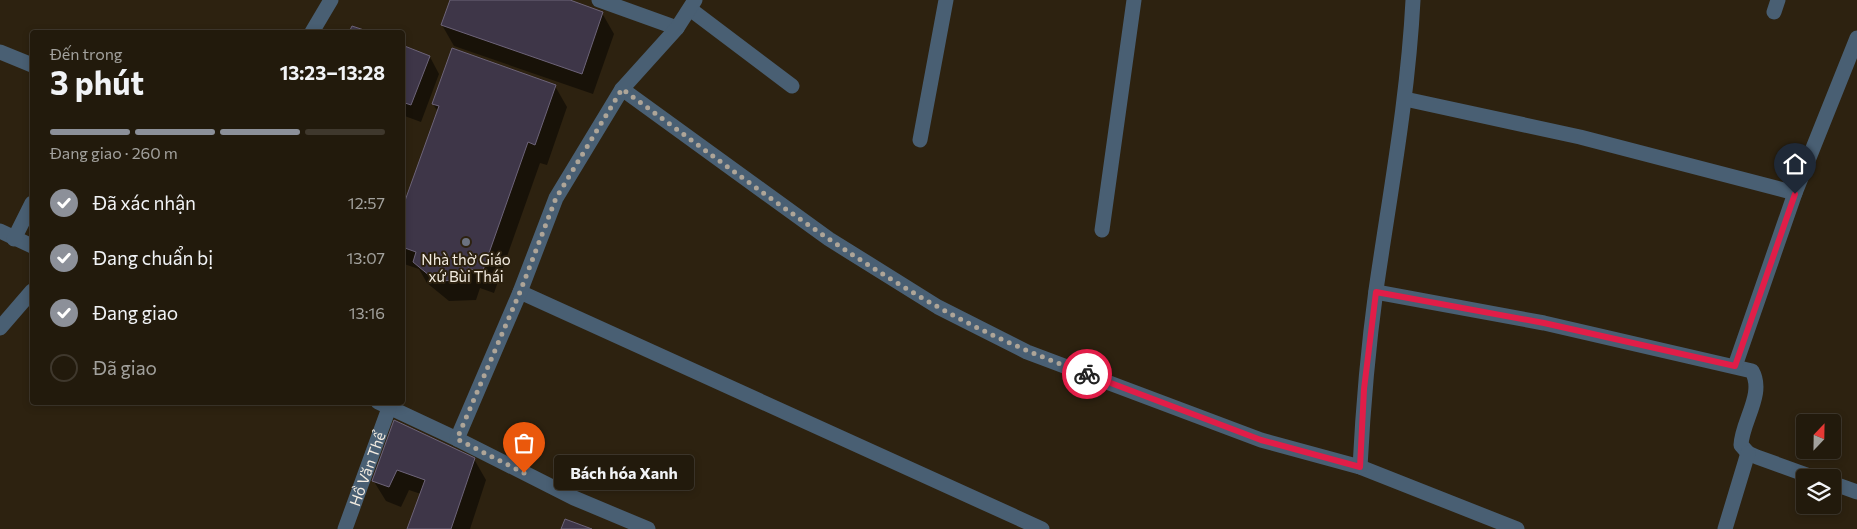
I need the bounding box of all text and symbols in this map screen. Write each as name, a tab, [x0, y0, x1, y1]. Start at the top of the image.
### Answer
text: Đến trong	[50, 44, 123, 63]
text: 13:23–13:28	[280, 61, 385, 84]
text: 3 phút	[50, 62, 144, 102]
text: Đang giao · 260 m	[50, 143, 178, 162]
pin	[1774, 143, 1816, 194]
icon: home	[1781, 150, 1809, 178]
icon: check	[50, 189, 78, 217]
text: Đã xác nhận	[93, 191, 196, 214]
text: 12:57	[348, 193, 385, 212]
marker: Nhà thờ Giáo xứ Bùi Thái	[460, 236, 472, 248]
icon: check	[50, 244, 78, 272]
text: Đang chuẩn bị	[93, 246, 213, 269]
text: 13:07	[346, 248, 385, 267]
place label: Nhà thờ Giáo xứ Bùi Thái	[421, 250, 511, 285]
icon: check	[50, 299, 78, 327]
text: Đang giao	[93, 301, 178, 324]
text: 13:16	[349, 303, 385, 322]
courier	[1062, 349, 1112, 399]
text: Đã giao	[93, 356, 157, 379]
icon: bike	[1073, 360, 1101, 388]
north arrow	[1796, 414, 1841, 459]
map controls	[1796, 414, 1841, 514]
pin	[503, 422, 545, 473]
street label: Hồ Văn Thể	[345, 428, 389, 509]
icon: bag	[510, 429, 538, 457]
callout: Bách hóa Xanh	[554, 456, 694, 490]
text: Bách hóa Xanh	[570, 463, 678, 482]
button: layers	[1796, 469, 1841, 514]

